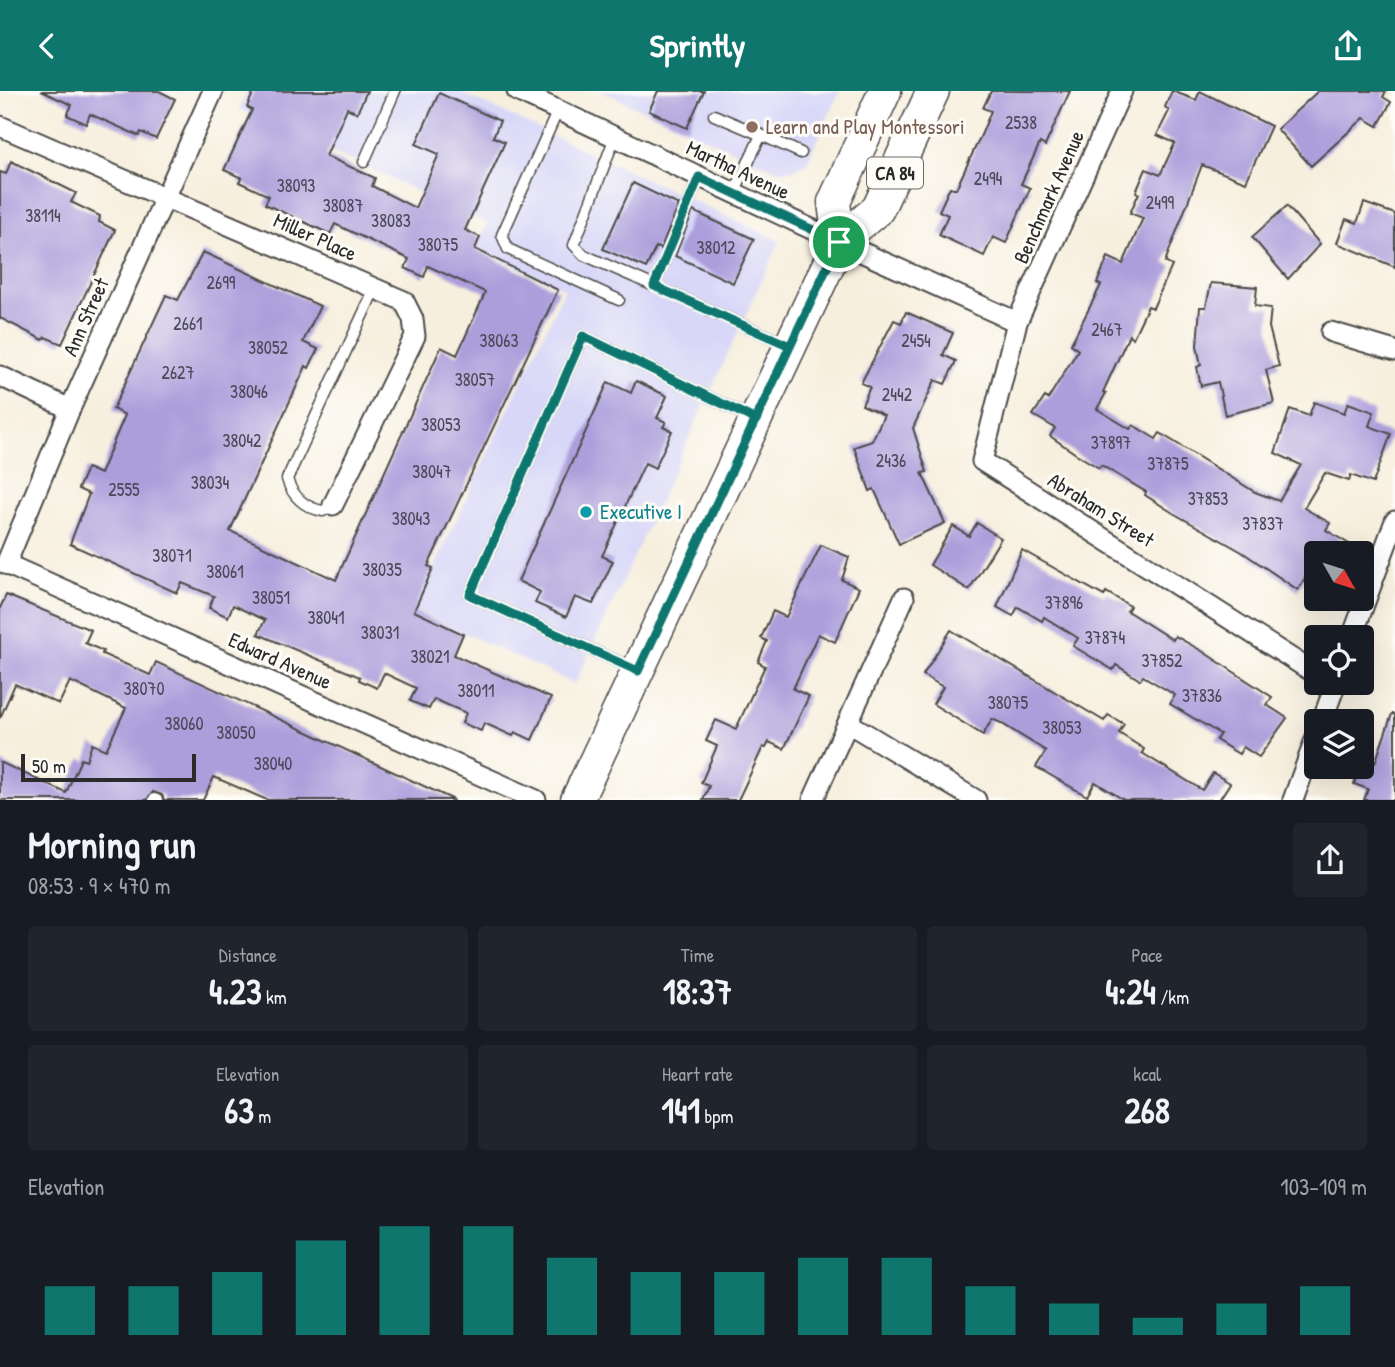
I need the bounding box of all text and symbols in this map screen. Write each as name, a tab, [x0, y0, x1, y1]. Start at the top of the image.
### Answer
text: Sprintly	[650, 24, 745, 67]
icon: back	[28, 27, 66, 65]
icon: share	[1329, 27, 1367, 65]
house number: 2538	[1005, 110, 1037, 135]
place label: Learn and Play Montessori	[766, 112, 965, 141]
marker: Learn and Play Montessori	[744, 119, 760, 135]
street label: Benchmark Avenue	[1006, 126, 1091, 268]
street label: Martha Avenue	[682, 133, 795, 206]
road number: CA 84	[867, 157, 923, 188]
house number: 2494	[974, 166, 1003, 191]
house number: 38093	[277, 173, 315, 198]
house number: 2499	[1146, 190, 1175, 215]
house number: 38087	[323, 193, 363, 218]
house number: 38114	[25, 203, 61, 228]
street label: Miller Place	[269, 205, 361, 268]
house number: 38083	[371, 208, 411, 233]
pin	[809, 212, 869, 272]
icon: arrive	[820, 223, 858, 261]
house number: 38075	[418, 232, 459, 257]
house number: 38012	[697, 235, 736, 260]
house number: 2699	[207, 270, 236, 295]
street label: Ann Street	[55, 272, 116, 361]
house number: 2661	[173, 311, 203, 336]
house number: 2467	[1091, 317, 1123, 342]
house number: 38063	[479, 328, 519, 353]
house number: 2454	[901, 328, 931, 353]
house number: 38052	[248, 335, 289, 360]
house number: 2627	[162, 360, 195, 385]
house number: 38057	[455, 367, 495, 392]
house number: 38046	[230, 379, 268, 404]
house number: 2442	[882, 382, 913, 407]
house number: 38053	[421, 412, 461, 437]
house number: 38042	[222, 428, 262, 453]
house number: 37897	[1091, 430, 1131, 455]
house number: 2436	[876, 448, 906, 473]
house number: 37875	[1147, 451, 1189, 476]
house number: 38047	[412, 459, 452, 484]
street label: Abraham Street	[1043, 465, 1161, 554]
house number: 38034	[191, 470, 230, 495]
house number: 2555	[108, 477, 140, 502]
house number: 37853	[1188, 486, 1228, 511]
place label: Executive I	[600, 497, 682, 526]
marker: Executive I	[578, 504, 594, 520]
house number: 38043	[392, 506, 430, 531]
house number: 37837	[1242, 511, 1284, 536]
north arrow	[1304, 541, 1374, 611]
map controls	[1304, 541, 1374, 779]
house number: 38071	[152, 543, 192, 568]
house number: 38035	[362, 557, 402, 582]
house number: 38061	[206, 559, 244, 584]
house number: 38051	[252, 585, 290, 610]
house number: 37896	[1045, 590, 1083, 615]
house number: 38041	[307, 605, 345, 630]
house number: 38031	[361, 620, 399, 645]
street label: Edward Avenue	[224, 625, 336, 696]
house number: 37874	[1085, 625, 1125, 650]
button: locate	[1304, 625, 1374, 695]
house number: 38021	[411, 644, 449, 669]
house number: 37852	[1142, 648, 1183, 673]
house number: 38070	[124, 676, 164, 701]
house number: 38011	[458, 678, 495, 703]
house number: 37836	[1182, 683, 1222, 708]
house number: 38075	[988, 690, 1029, 715]
button: layers	[1304, 709, 1374, 779]
house number: 38060	[164, 711, 204, 736]
house number: 38053	[1042, 715, 1082, 740]
house number: 38050	[216, 720, 256, 745]
scale bar	[21, 751, 196, 783]
house number: 38040	[254, 751, 292, 776]
text: 50 m	[32, 753, 66, 779]
text: Morning run	[28, 818, 196, 870]
button: share	[1293, 823, 1367, 897]
text: 08:53 · 9 × 470 m	[28, 870, 170, 901]
text: Distance	[219, 942, 277, 968]
text: Time	[681, 942, 714, 968]
text: Pace	[1131, 942, 1163, 968]
text: 4.23	[209, 968, 262, 1015]
text: 18:37	[663, 968, 732, 1015]
text: 4:24	[1105, 968, 1156, 1015]
text: km	[262, 984, 287, 1010]
text: /km	[1156, 984, 1189, 1010]
text: Elevation	[216, 1061, 279, 1087]
text: Heart rate	[662, 1061, 733, 1087]
text: kcal	[1133, 1061, 1161, 1087]
text: 63	[224, 1087, 254, 1134]
text: 141	[662, 1087, 700, 1134]
text: 268	[1124, 1087, 1170, 1134]
text: m	[254, 1103, 271, 1129]
text: bpm	[700, 1103, 733, 1129]
text: Elevation	[28, 1171, 104, 1202]
text: 103–109 m	[1280, 1171, 1367, 1202]

